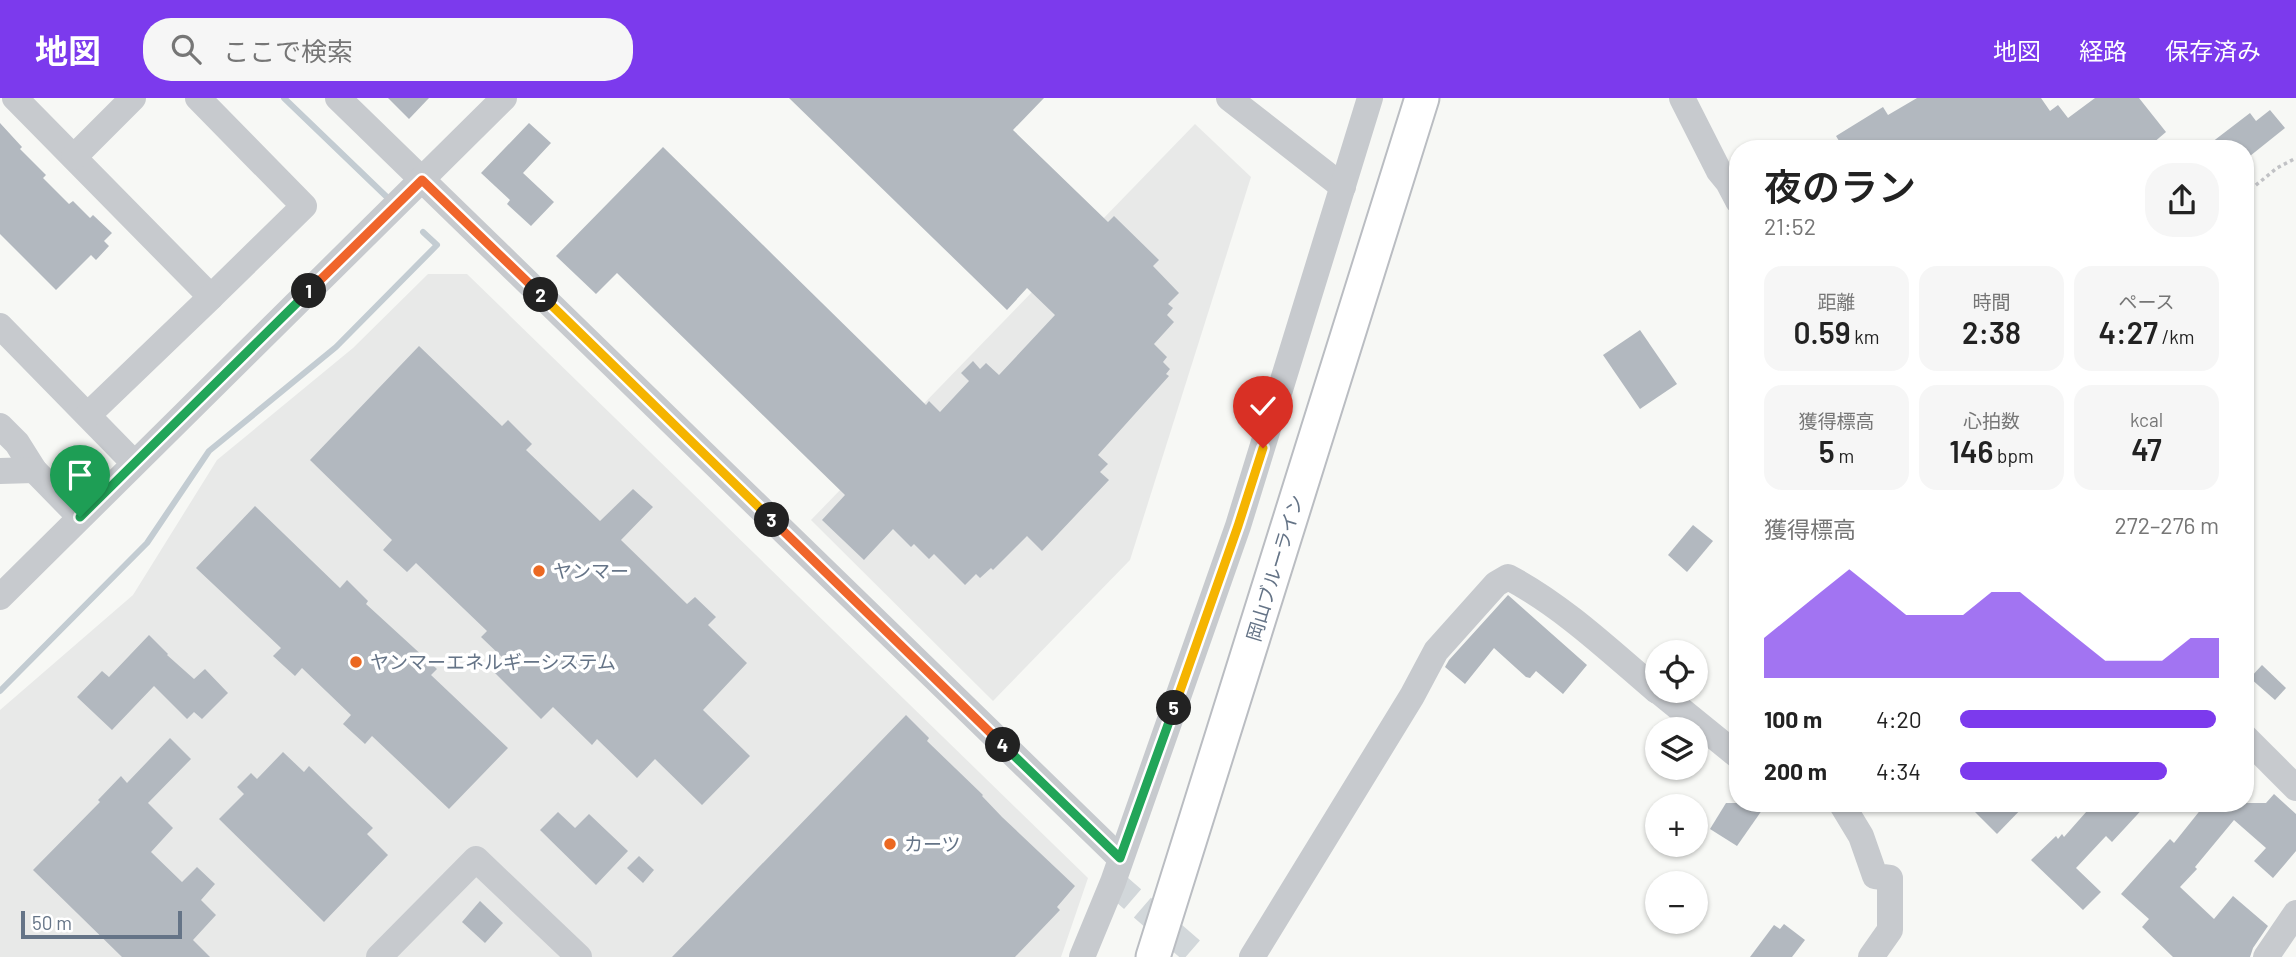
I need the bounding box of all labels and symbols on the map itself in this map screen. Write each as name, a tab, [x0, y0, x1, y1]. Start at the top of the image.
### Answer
pin: 1	[292, 274, 326, 308]
pin: 2	[524, 278, 558, 312]
pin	[1233, 376, 1293, 448]
pin	[50, 445, 110, 517]
street label: 岡山ブルーライン	[1241, 492, 1308, 644]
pin: 3	[754, 502, 790, 538]
place label: ヤンマー	[553, 559, 629, 582]
marker: ヤンマー	[531, 563, 547, 579]
place label: ヤンマーエネルギーシステム	[370, 650, 616, 673]
marker: ヤンマーエネルギーシステム	[348, 654, 364, 670]
pin: 5	[1156, 690, 1192, 726]
pin: 4	[986, 728, 1020, 762]
place label: カーツ	[904, 832, 961, 855]
marker: カーツ	[882, 836, 898, 852]
scale bar	[21, 908, 182, 940]

